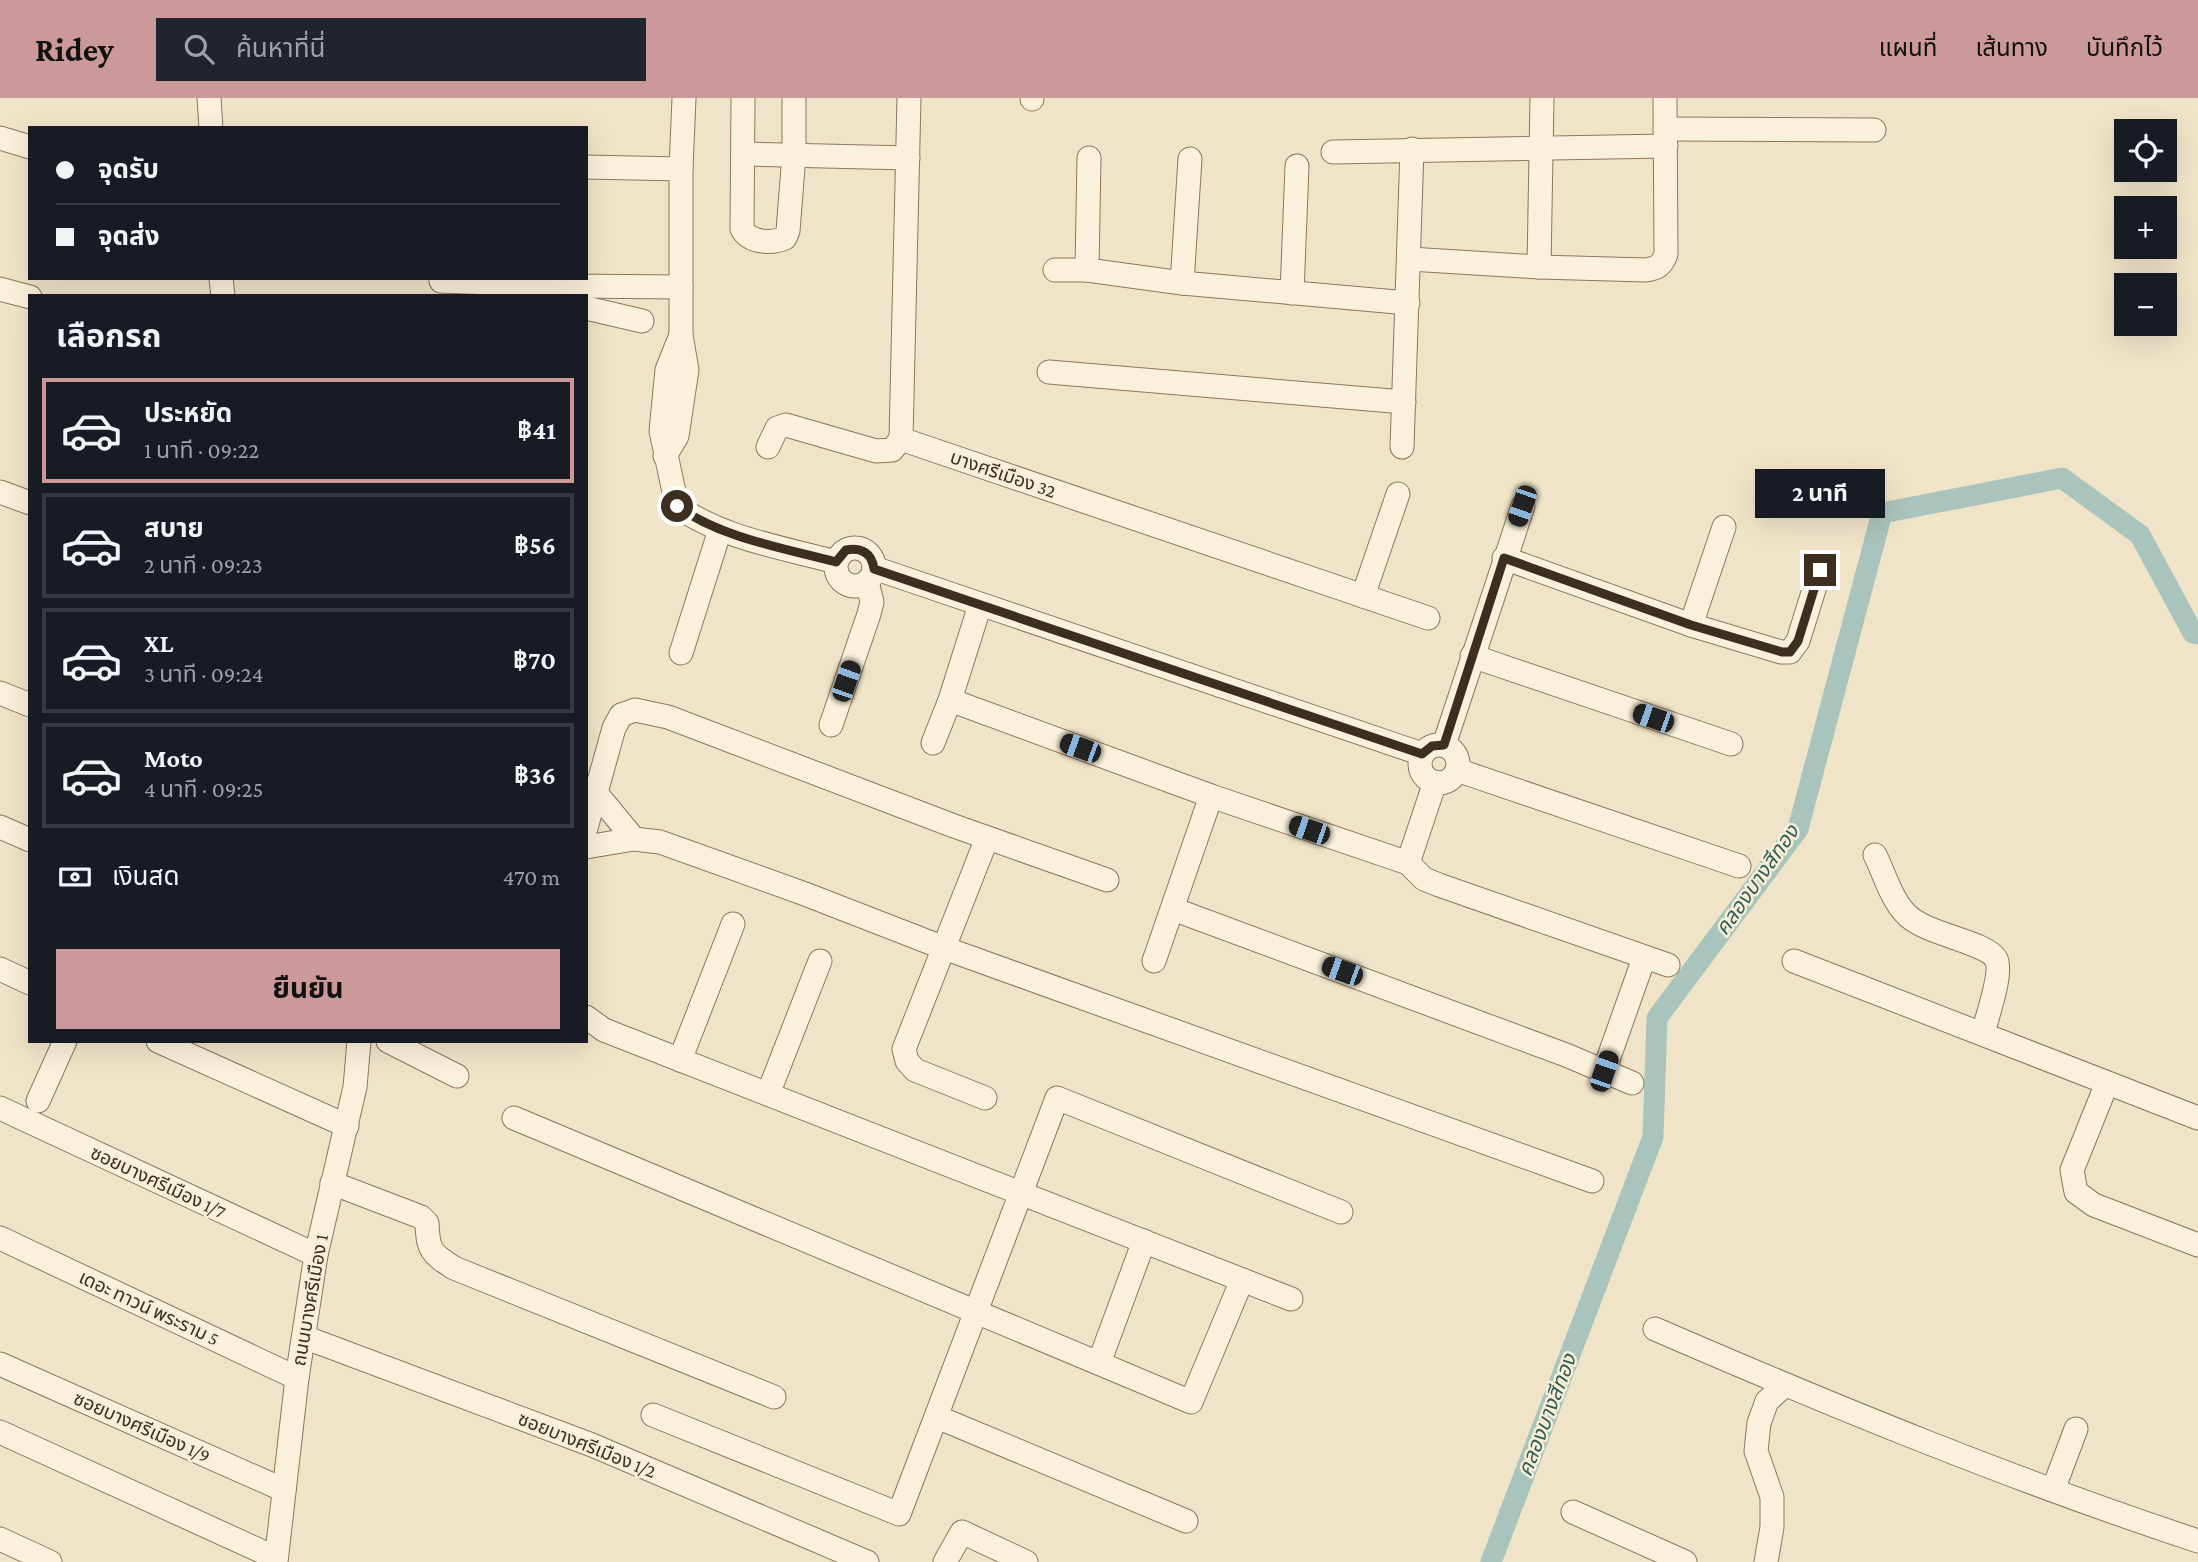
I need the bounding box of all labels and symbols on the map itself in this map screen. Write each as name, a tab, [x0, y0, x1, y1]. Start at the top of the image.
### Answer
street label: บางศรีเมือง 32	[947, 446, 1059, 502]
callout: 2 นาที	[1755, 468, 1885, 518]
car	[1506, 483, 1539, 529]
route start	[661, 490, 693, 522]
route end	[1804, 554, 1836, 586]
car	[830, 658, 863, 704]
car	[1630, 701, 1677, 735]
car	[1057, 731, 1104, 765]
car	[1286, 813, 1333, 847]
water label: คลองบางสีทอง	[1710, 819, 1805, 940]
car	[1319, 954, 1366, 988]
car	[1588, 1048, 1621, 1094]
street label: ซอยบางศรีเมือง 1/7	[87, 1142, 229, 1223]
street label: ถนนบางศรีเมือง 1	[288, 1232, 332, 1368]
street label: เดอะ ทาวน์ พระราม 5	[76, 1266, 222, 1350]
water label: คลองบางสีทอง	[1513, 1349, 1582, 1479]
street label: ซอยบางศรีเมือง 1/9	[70, 1387, 214, 1467]
street label: ซอยบางศรีเมือง 1/2	[515, 1408, 659, 1482]

